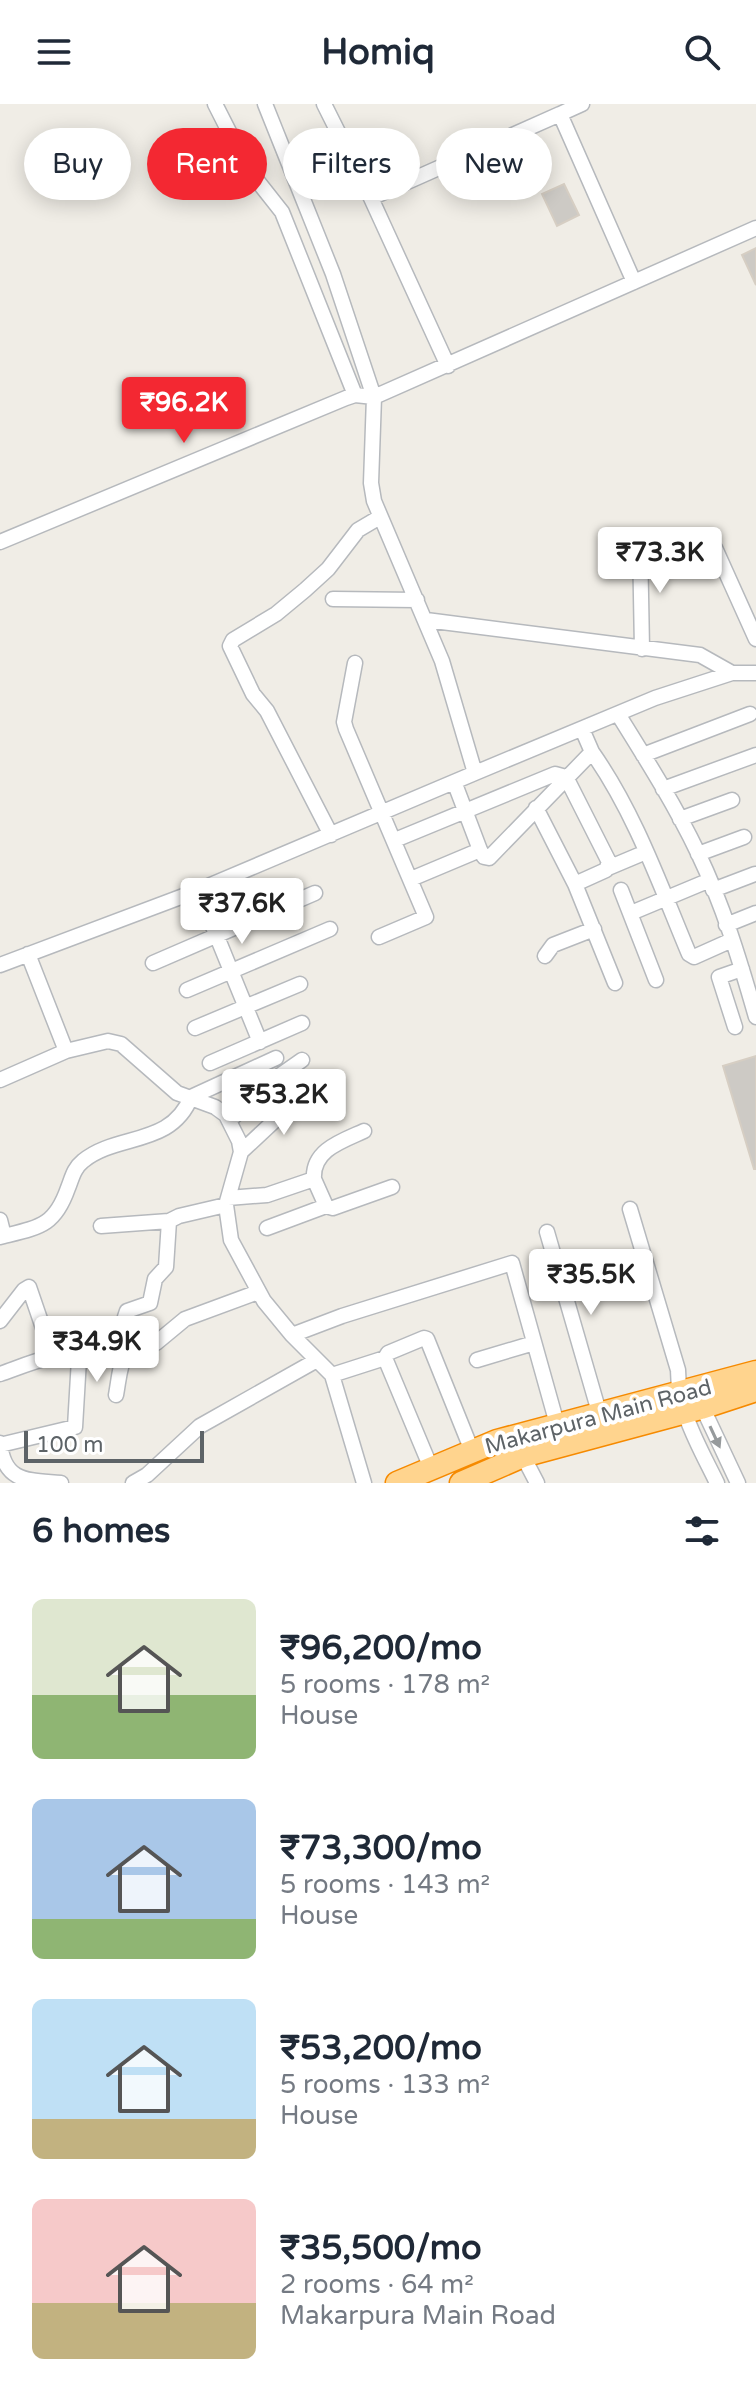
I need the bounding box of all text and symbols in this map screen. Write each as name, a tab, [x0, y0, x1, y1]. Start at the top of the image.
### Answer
icon: menu	[32, 30, 76, 74]
icon: search	[680, 30, 724, 74]
text: Homiq	[321, 31, 435, 74]
chip: Buy	[24, 128, 131, 200]
chip: Rent	[147, 128, 267, 200]
chip: Filters	[283, 128, 420, 200]
chip: New	[436, 128, 552, 200]
pin: ₹96.2K	[119, 377, 249, 445]
text: ₹96.2K	[140, 387, 228, 418]
pin: ₹73.3K	[595, 527, 725, 595]
text: ₹73.3K	[616, 537, 704, 568]
pin: ₹37.6K	[177, 878, 307, 946]
text: ₹37.6K	[198, 888, 286, 919]
pin: ₹53.2K	[219, 1069, 349, 1137]
text: ₹53.2K	[240, 1079, 328, 1110]
pin: ₹35.5K	[526, 1249, 656, 1317]
text: ₹35.5K	[547, 1259, 635, 1290]
pin: ₹34.9K	[32, 1316, 162, 1384]
text: ₹34.9K	[53, 1326, 141, 1357]
street label: Makarpura Main Road	[482, 1374, 714, 1460]
one-way arrow	[708, 1425, 722, 1448]
scale bar	[24, 1427, 204, 1463]
text: 100 m	[36, 1432, 103, 1458]
icon: filters	[680, 1509, 724, 1553]
text: 6 homes	[32, 1511, 170, 1552]
text: ₹96,200/mo	[280, 1628, 482, 1669]
icon: home	[96, 1631, 192, 1727]
text: 5 rooms · 178 m²	[280, 1669, 490, 1700]
text: House	[280, 1700, 358, 1731]
text: ₹73,300/mo	[280, 1828, 482, 1869]
icon: home	[96, 1831, 192, 1927]
text: 5 rooms · 143 m²	[280, 1869, 490, 1900]
text: House	[280, 1900, 358, 1931]
text: ₹53,200/mo	[280, 2028, 482, 2069]
icon: home	[96, 2031, 192, 2127]
text: 5 rooms · 133 m²	[280, 2069, 490, 2100]
text: House	[280, 2100, 358, 2131]
text: ₹35,500/mo	[280, 2228, 482, 2269]
icon: home	[96, 2231, 192, 2327]
text: 2 rooms · 64 m²	[280, 2269, 474, 2300]
text: Makarpura Main Road	[280, 2300, 556, 2331]

